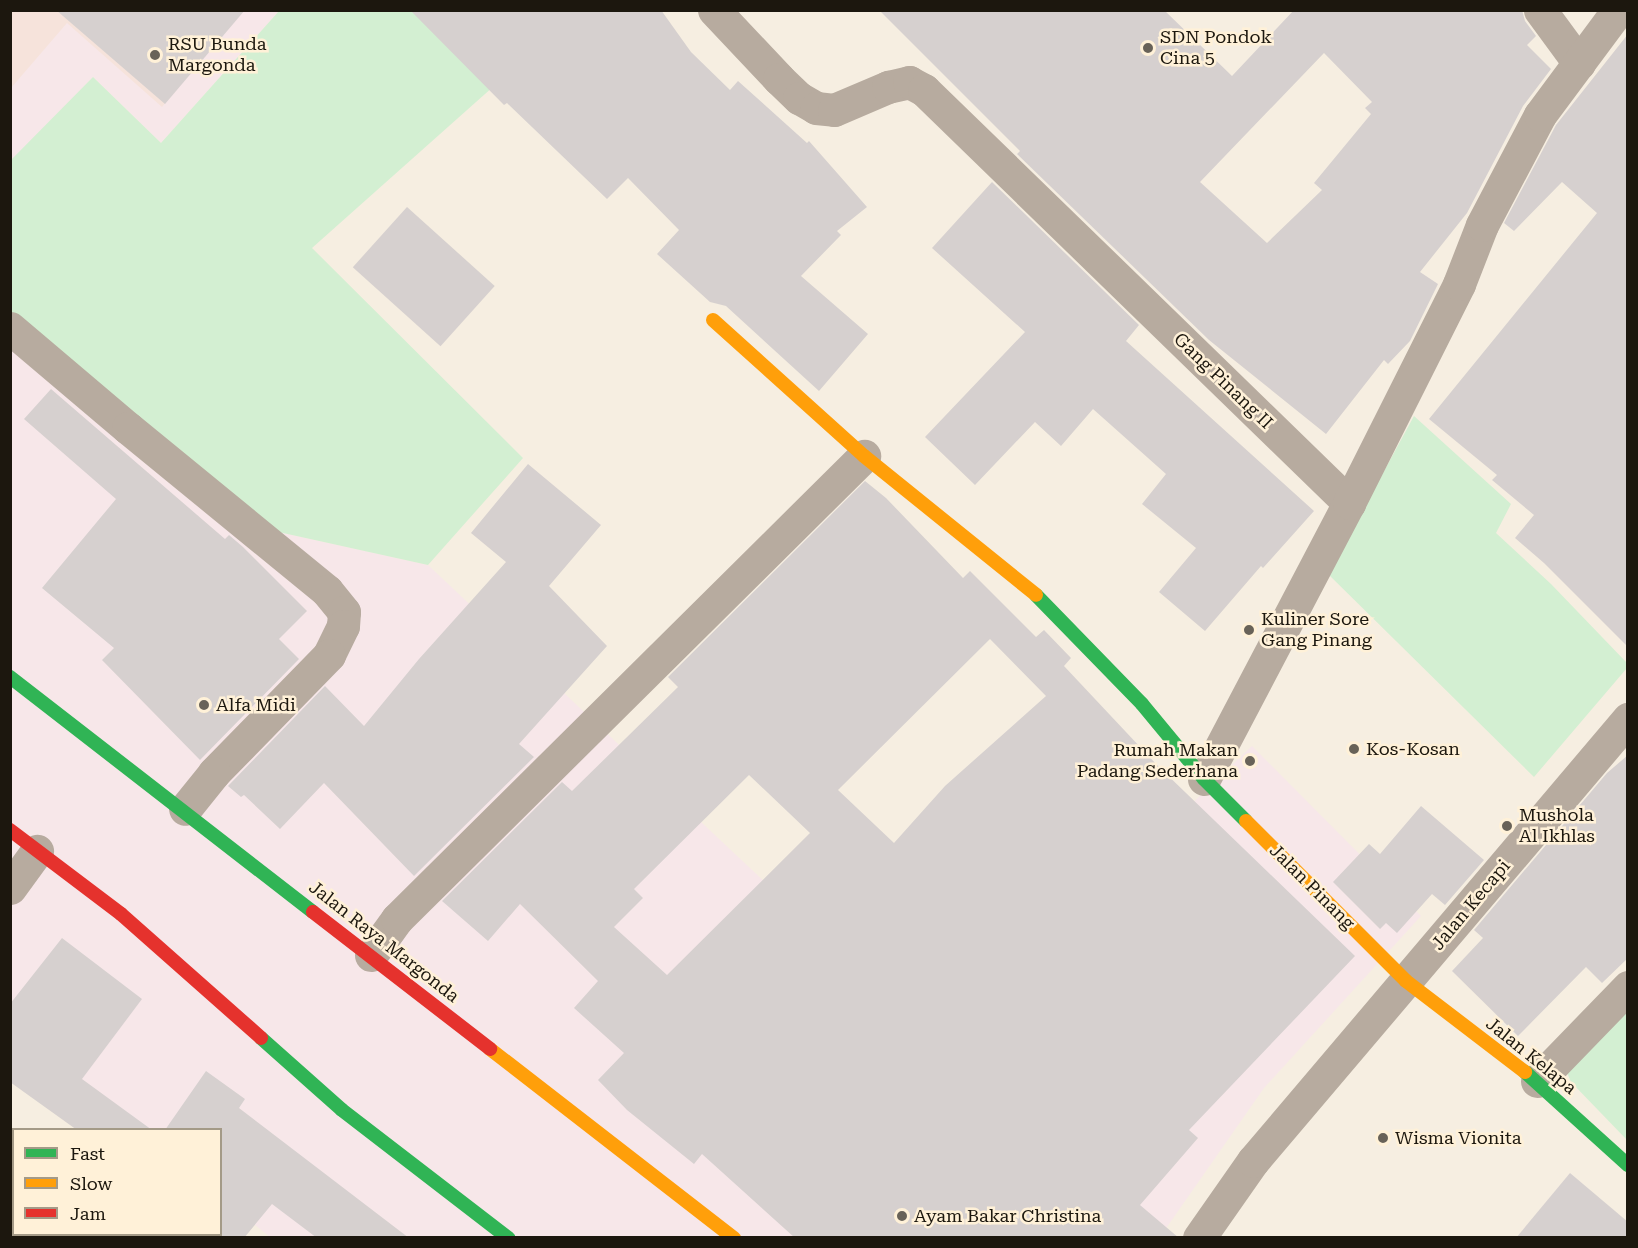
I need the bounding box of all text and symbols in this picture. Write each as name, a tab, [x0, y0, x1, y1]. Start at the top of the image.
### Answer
place label: SDN Pondok Cina 5	[1160, 27, 1272, 70]
place label: RSU Bunda Margonda	[168, 34, 267, 76]
marker: SDN Pondok Cina 5	[1141, 41, 1155, 55]
marker: RSU Bunda Margonda	[146, 46, 164, 64]
street label: Gang Pinang II	[1169, 328, 1277, 434]
place label: Kuliner Sore Gang Pinang	[1261, 609, 1372, 652]
marker: Kuliner Sore Gang Pinang	[1242, 623, 1256, 637]
place label: Alfa Midi	[216, 694, 296, 716]
marker: Alfa Midi	[197, 698, 211, 712]
place label: Kos-Kosan	[1366, 738, 1460, 760]
place label: Rumah Makan Padang Sederhana	[1077, 740, 1238, 783]
marker: Kos-Kosan	[1347, 742, 1361, 756]
marker: Rumah Makan Padang Sederhana	[1243, 754, 1257, 768]
place label: Mushola Al Ikhlas	[1519, 805, 1595, 848]
marker: Mushola Al Ikhlas	[1500, 819, 1514, 833]
street label: Jalan Pinang	[1265, 840, 1359, 934]
street label: Jalan Kecapi	[1427, 856, 1515, 954]
street label: Jalan Raya Margonda	[305, 877, 463, 1007]
street label: Jalan Kelapa	[1481, 1013, 1581, 1099]
place label: Wisma Vionita	[1395, 1127, 1521, 1149]
legend	[12, 1128, 222, 1236]
marker: Wisma Vionita	[1376, 1131, 1390, 1145]
text: Fast	[70, 1143, 105, 1164]
text: Slow	[70, 1173, 112, 1194]
text: Jam	[70, 1203, 106, 1224]
place label: Ayam Bakar Christina	[914, 1205, 1101, 1227]
marker: Ayam Bakar Christina	[895, 1209, 909, 1223]

